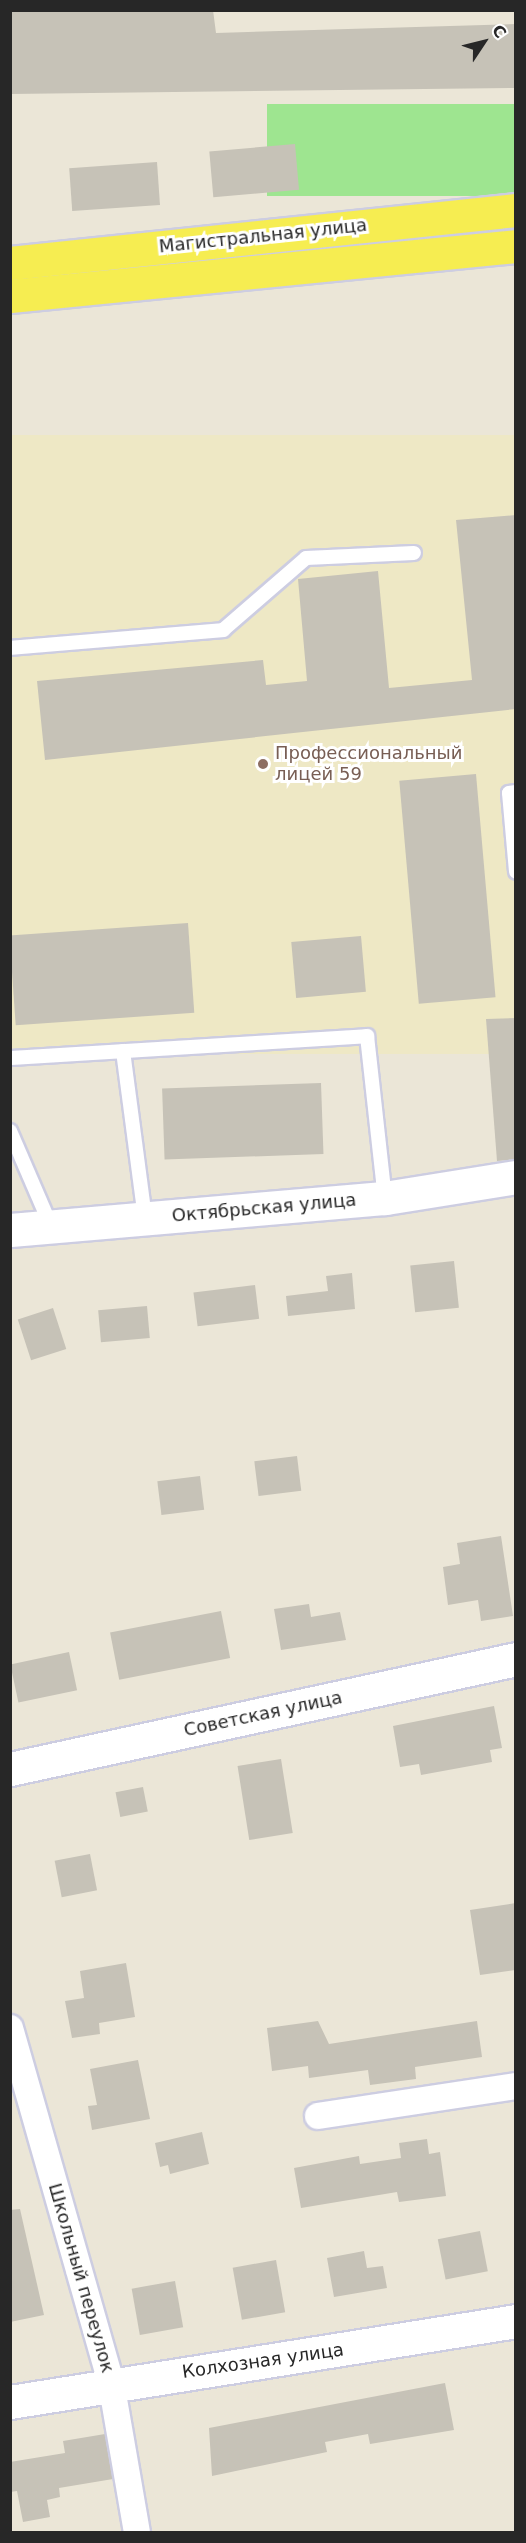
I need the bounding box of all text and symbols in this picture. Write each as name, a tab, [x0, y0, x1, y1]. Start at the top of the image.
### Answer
north arrow	[454, 12, 514, 72]
text: С	[488, 21, 510, 42]
street label: Магистральная улица	[158, 214, 368, 258]
place label: Профессиональный лицей 59	[275, 743, 463, 786]
marker: Профессиональный лицей 59	[256, 757, 270, 771]
street label: Октябрьская улица	[171, 1189, 357, 1227]
street label: Советская улица	[182, 1687, 344, 1741]
street label: Школьный переулок	[44, 2181, 118, 2375]
street label: Колхозная улица	[181, 2339, 345, 2383]

